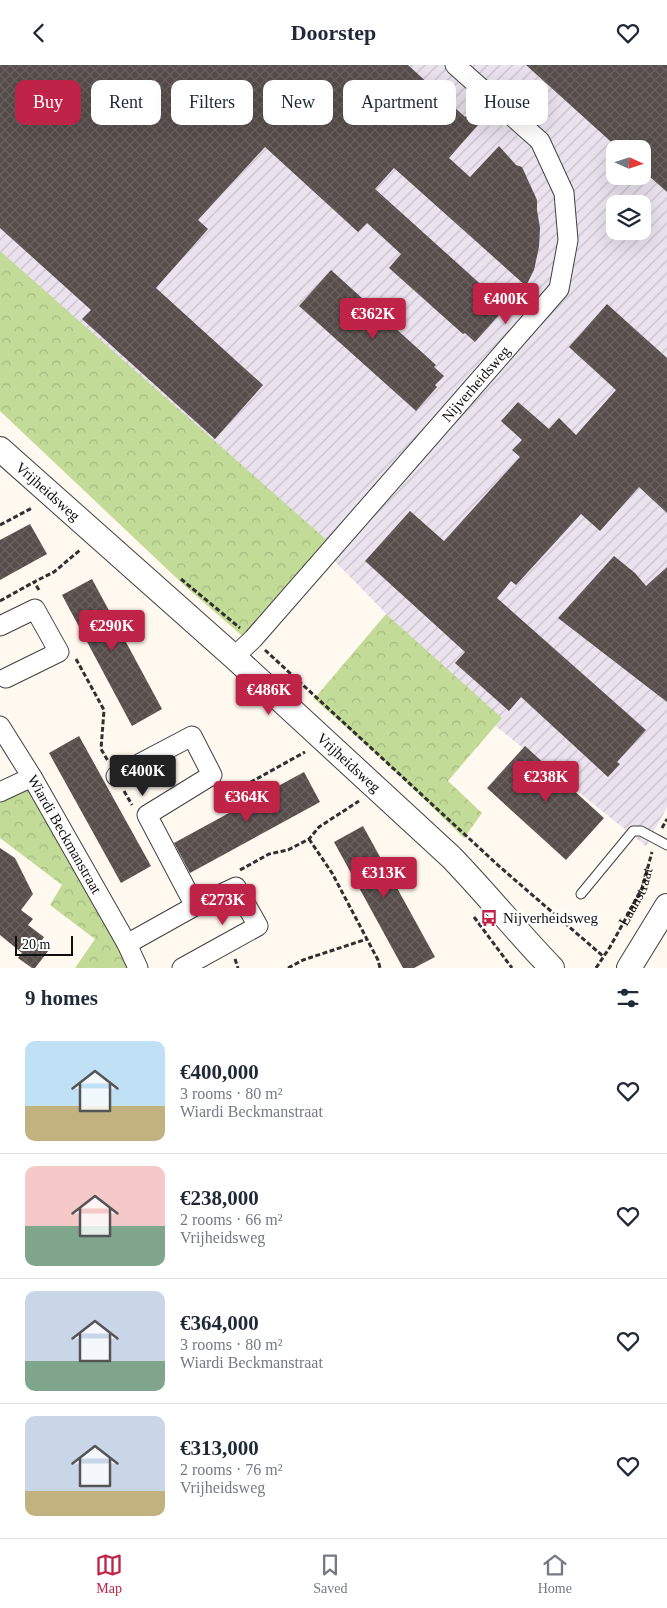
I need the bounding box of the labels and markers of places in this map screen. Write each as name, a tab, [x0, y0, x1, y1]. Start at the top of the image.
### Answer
pin: €400K	[471, 283, 541, 325]
pin: €362K	[338, 297, 408, 340]
pin: €290K	[77, 609, 147, 652]
pin: €486K	[234, 673, 304, 716]
pin: €400K	[108, 755, 178, 797]
pin: €238K	[511, 761, 581, 803]
pin: €364K	[212, 781, 282, 823]
pin: €313K	[349, 857, 419, 899]
pin: €273K	[188, 883, 258, 926]
bus stop icon: Nijverheidsweg	[479, 908, 499, 928]
place label: Nijverheidsweg	[503, 910, 598, 926]

